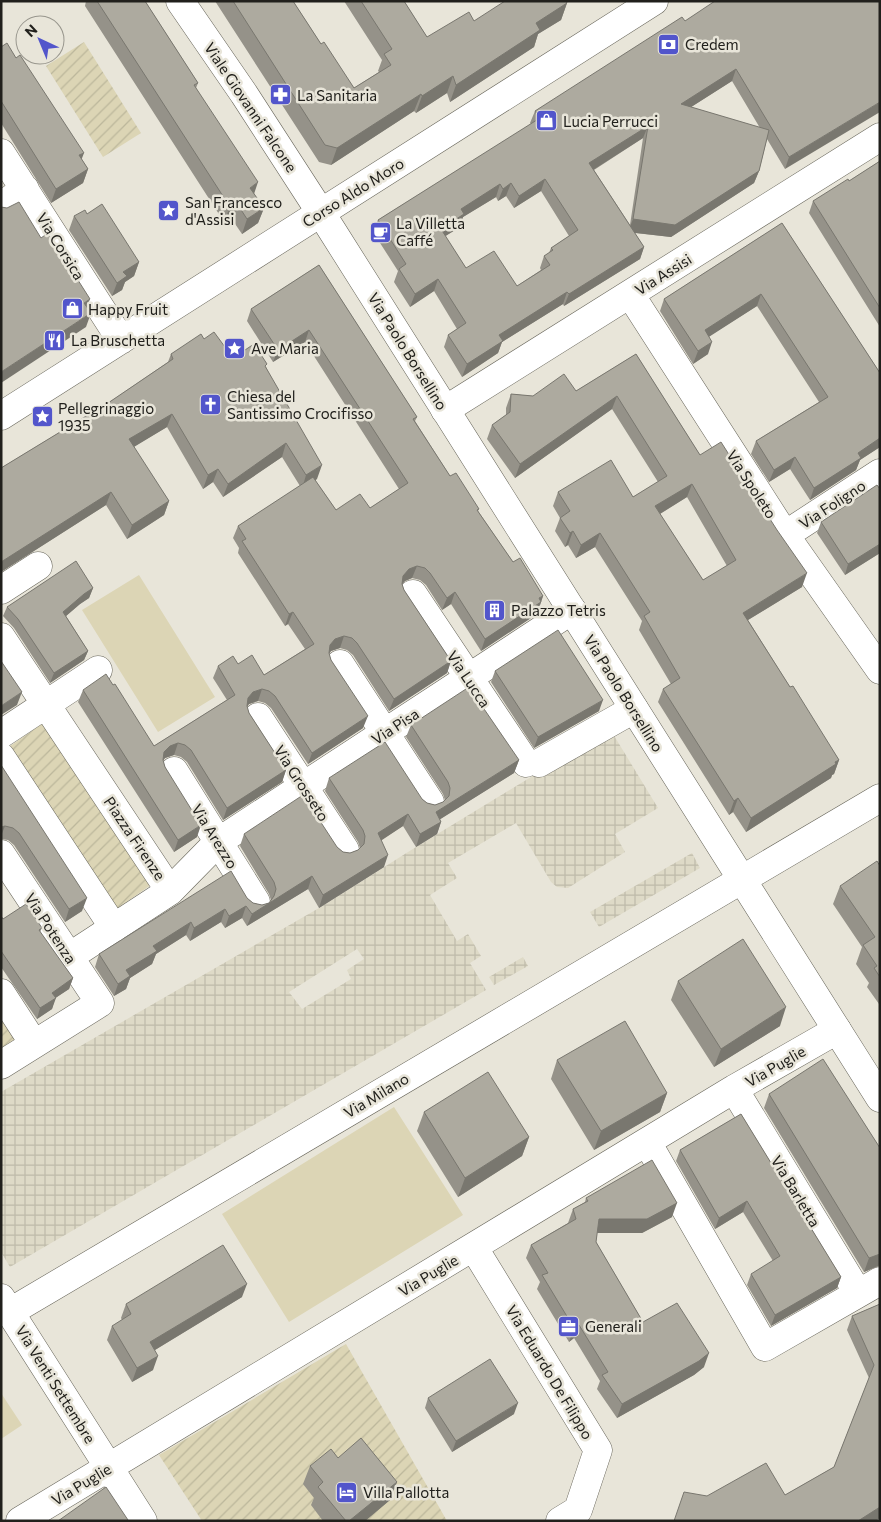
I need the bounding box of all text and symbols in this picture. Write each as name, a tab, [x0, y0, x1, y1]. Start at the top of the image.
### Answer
north arrow	[15, 15, 65, 65]
text: N	[21, 21, 40, 40]
bank icon: Credem	[657, 32, 681, 56]
place label: Credem	[685, 35, 739, 53]
street label: Viale Giovanni Falcone	[201, 39, 301, 175]
pharmacy icon: La Sanitaria	[269, 83, 293, 107]
place label: La Sanitaria	[297, 86, 377, 104]
shop icon: Lucia Perrucci	[535, 109, 559, 133]
place label: Lucia Perrucci	[563, 112, 658, 130]
street label: Corso Aldo Moro	[299, 154, 407, 230]
place label: San Francesco d'Assisi	[185, 193, 282, 228]
place icon: San Francesco d'Assisi	[157, 199, 181, 223]
street label: Via Corsica	[33, 209, 89, 283]
place label: La Villetta Caffé	[396, 214, 465, 249]
cafe icon: La Villetta Caffé	[368, 220, 392, 244]
street label: Via Assisi	[631, 250, 695, 298]
street label: Via Paolo Borsellino	[365, 289, 451, 413]
shop icon: Happy Fruit	[60, 297, 84, 321]
place label: Happy Fruit	[88, 300, 168, 318]
restaurant icon: La Bruschetta	[43, 328, 67, 352]
place label: La Bruschetta	[71, 331, 165, 349]
place icon: Ave Maria	[223, 336, 247, 360]
place label: Ave Maria	[251, 339, 319, 357]
place label: Chiesa del Santissimo Crocifisso	[227, 387, 373, 422]
church icon: Chiesa del Santissimo Crocifisso	[199, 393, 223, 417]
place label: Pellegrinaggio 1935	[58, 399, 154, 434]
place icon: Pellegrinaggio 1935	[30, 405, 54, 429]
street label: Via Spoleto	[723, 446, 781, 522]
street label: Via Foligno	[795, 476, 869, 532]
building icon: Palazzo Tetris	[483, 598, 507, 622]
place label: Palazzo Tetris	[511, 601, 606, 619]
street label: Via Paolo Borsellino	[581, 631, 667, 755]
street label: Via Lucca	[444, 647, 494, 711]
street label: Via Pisa	[368, 704, 422, 748]
street label: Via Grosseto	[271, 742, 333, 824]
street label: Piazza Firenze	[100, 793, 170, 883]
street label: Via Arezzo	[188, 800, 242, 872]
street label: Via Potenza	[21, 889, 81, 967]
street label: Via Puglie	[742, 1042, 808, 1090]
street label: Via Milano	[340, 1069, 412, 1121]
street label: Via Barletta	[768, 1152, 824, 1230]
street label: Via Puglie	[395, 1250, 461, 1300]
street label: Via Eduardo De Filippo	[503, 1302, 597, 1442]
office icon: Generali	[557, 1314, 581, 1338]
place label: Generali	[585, 1317, 642, 1335]
street label: Via Venti Settembre	[12, 1322, 100, 1446]
street label: Via Puglie	[48, 1459, 114, 1509]
hotel icon: Villa Pallotta	[335, 1480, 359, 1504]
place label: Villa Pallotta	[363, 1483, 449, 1501]

